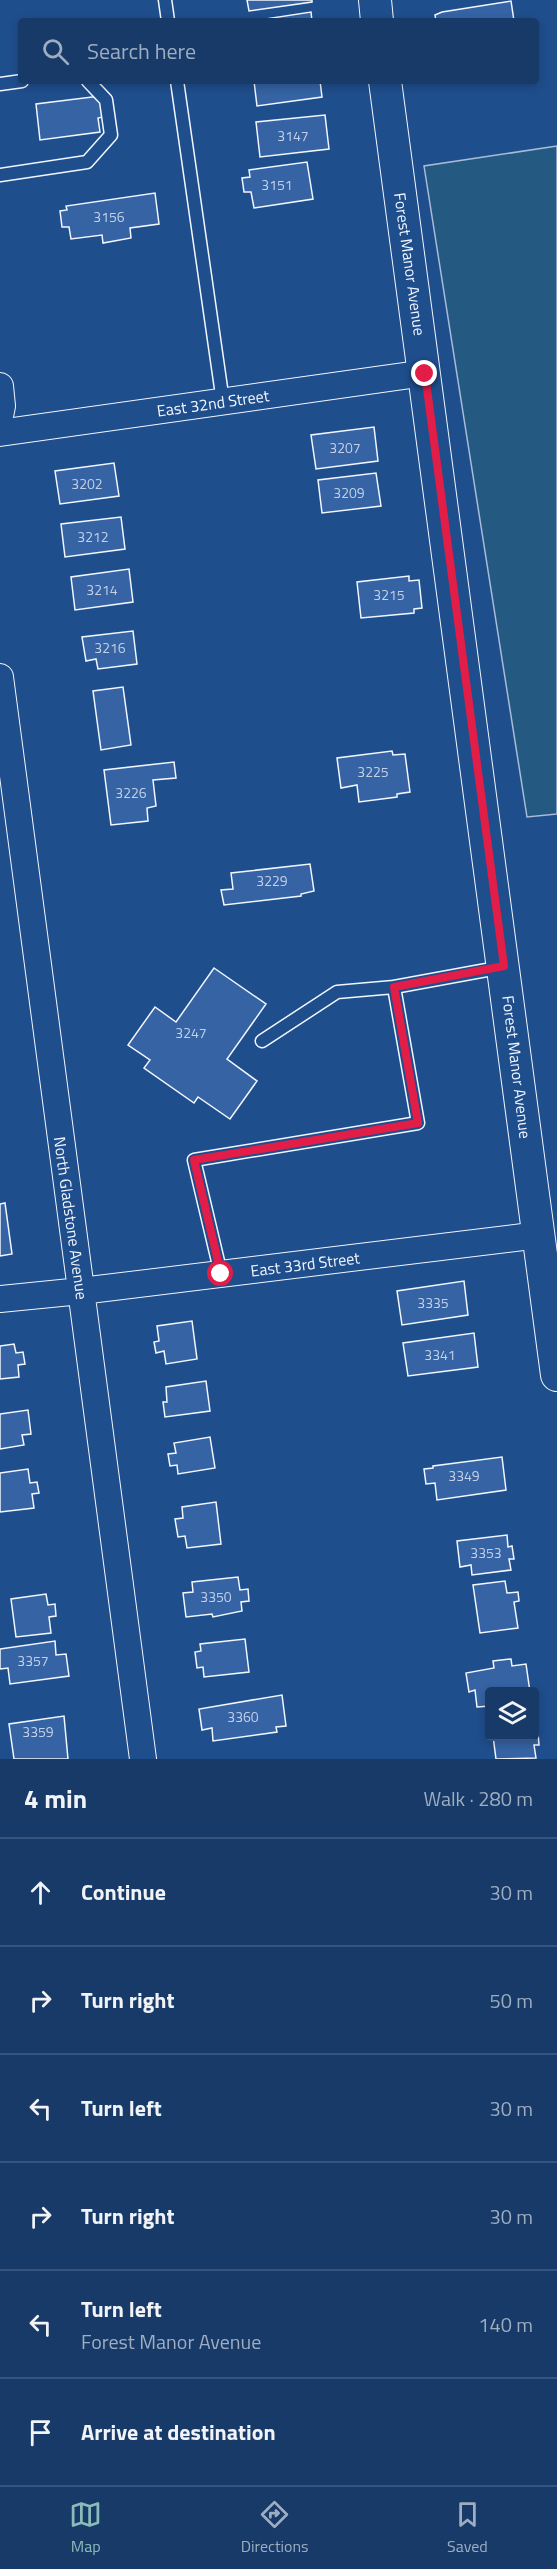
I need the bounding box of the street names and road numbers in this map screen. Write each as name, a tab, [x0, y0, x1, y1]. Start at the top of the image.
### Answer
street label: Forest Manor Avenue	[388, 191, 432, 337]
street label: East 32nd Street	[155, 383, 271, 423]
street label: Forest Manor Avenue	[496, 994, 538, 1140]
street label: North Gladstone Avenue	[48, 1135, 94, 1301]
street label: East 33rd Street	[249, 1245, 361, 1283]

